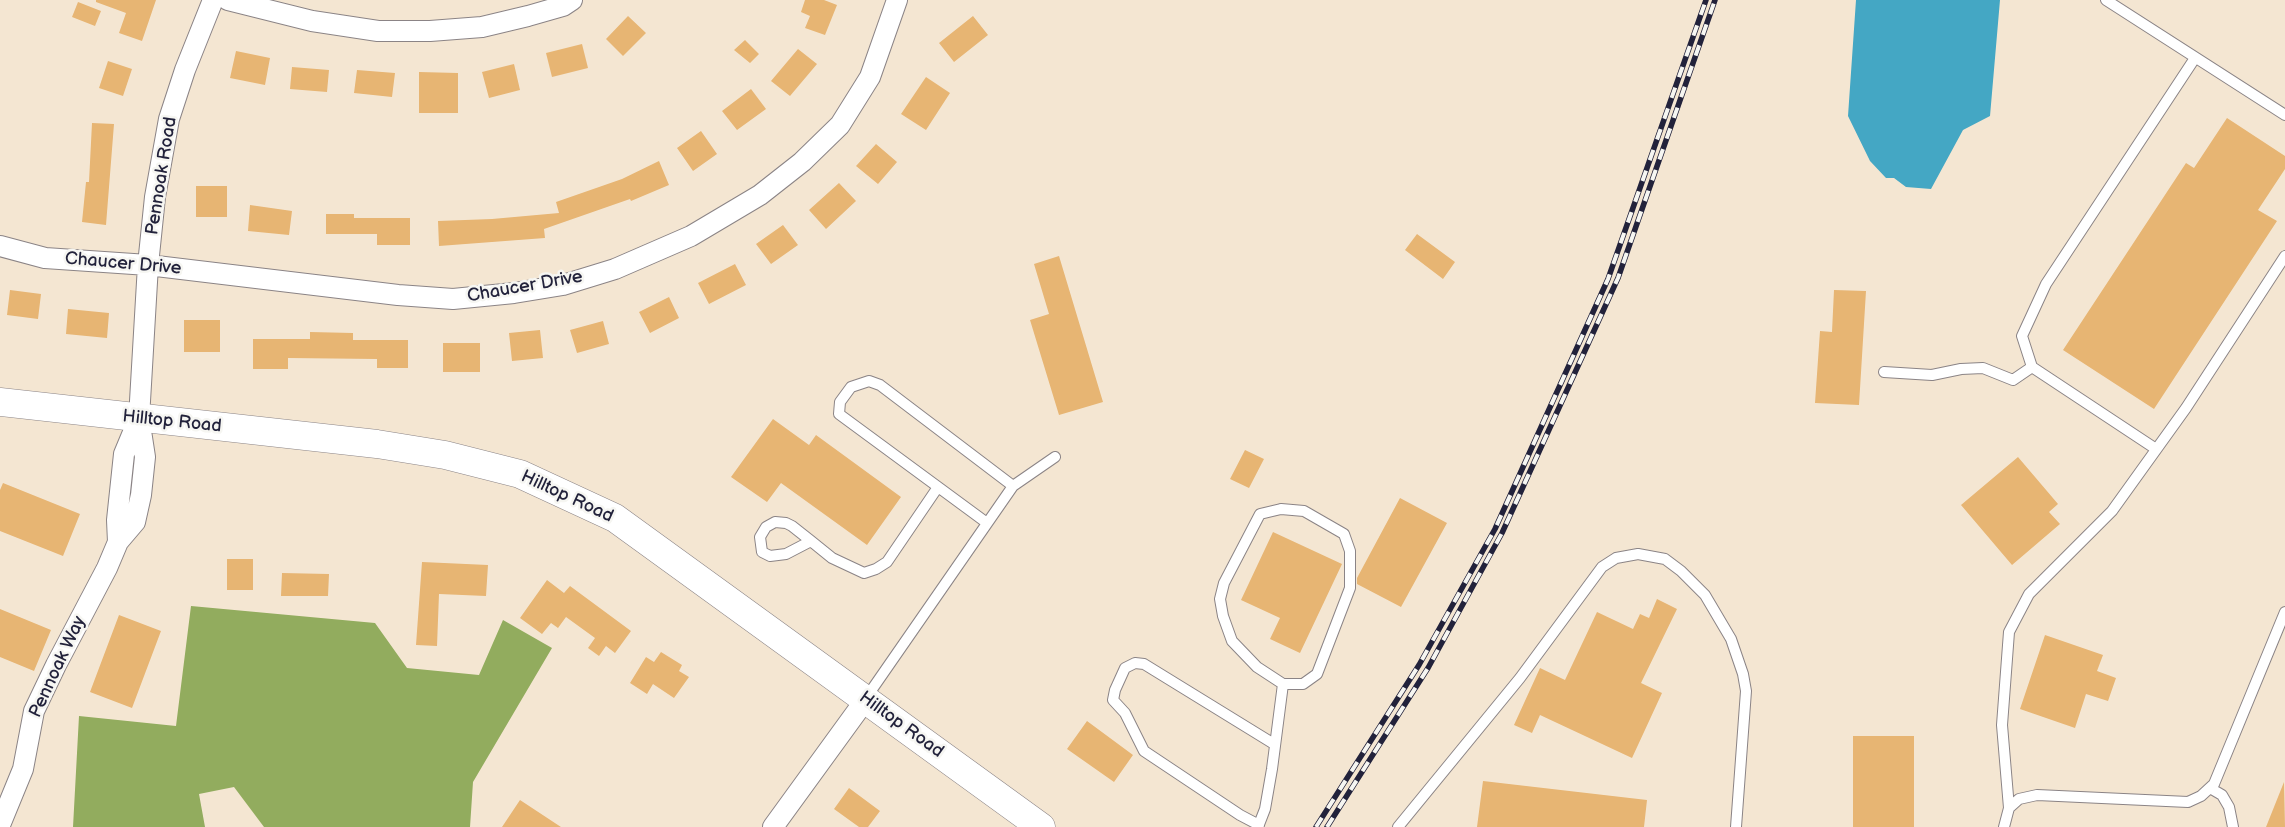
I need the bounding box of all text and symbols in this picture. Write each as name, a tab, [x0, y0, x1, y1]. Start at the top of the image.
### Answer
street label: Pennoak Road	[142, 115, 182, 237]
street label: Chaucer Drive	[64, 248, 182, 280]
street label: Chaucer Drive	[466, 266, 584, 308]
street label: Hilltop Road	[121, 406, 223, 438]
street label: Hilltop Road	[517, 466, 617, 528]
street label: Pennoak Way	[25, 613, 91, 721]
street label: Hilltop Road	[854, 687, 948, 763]

